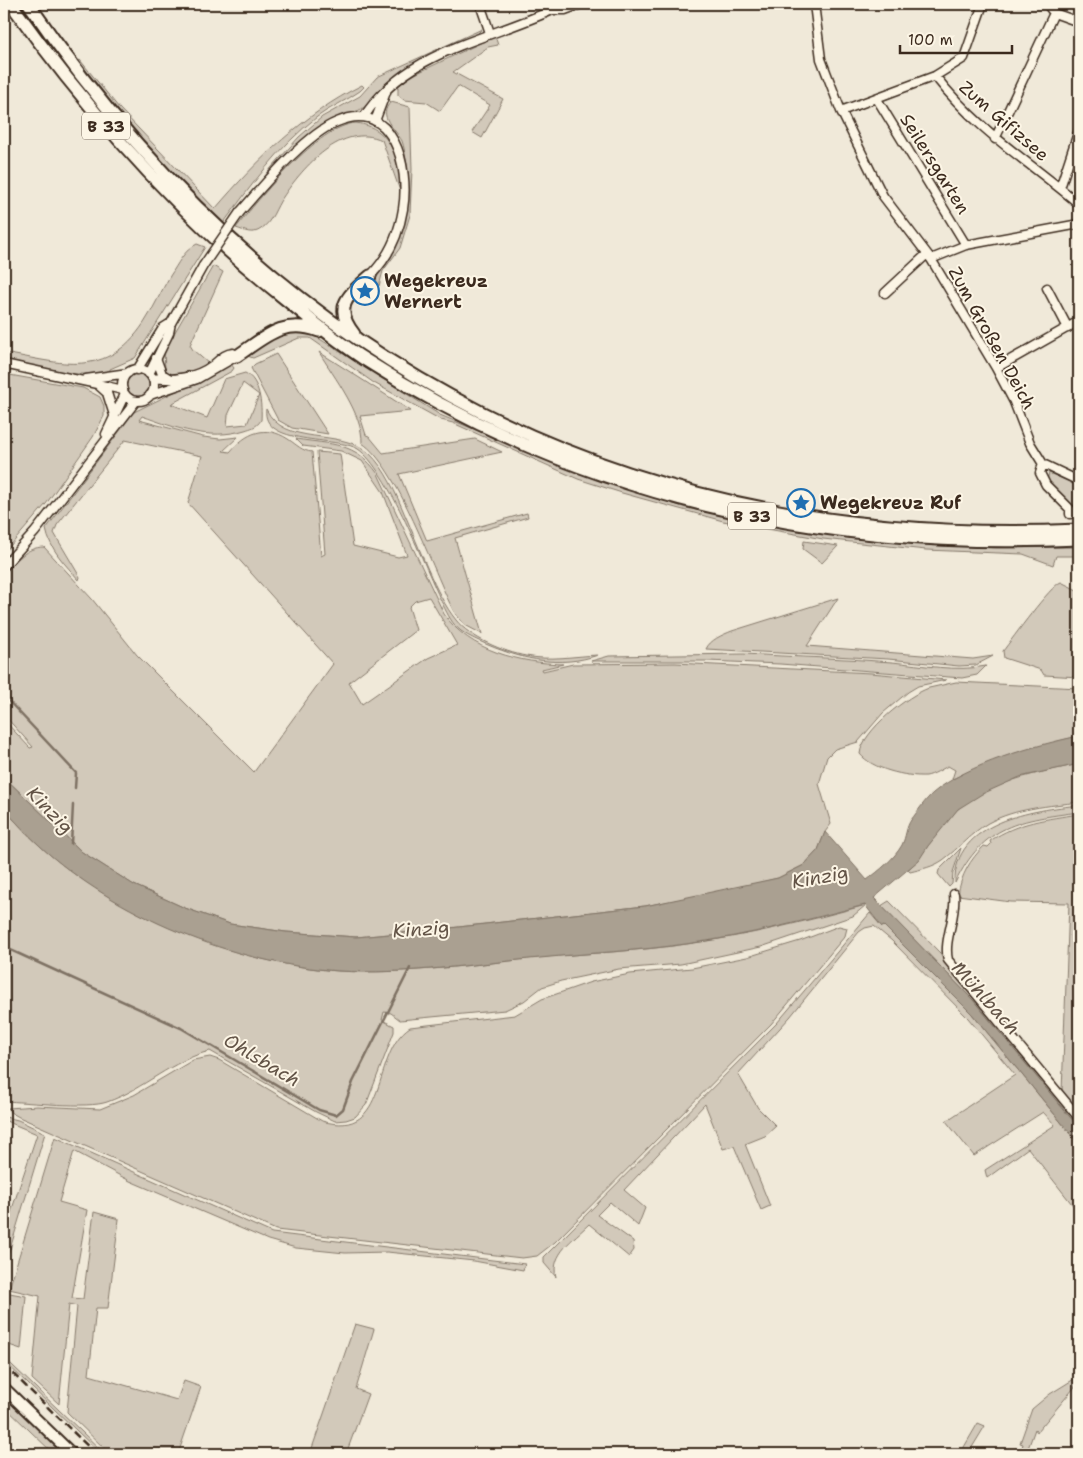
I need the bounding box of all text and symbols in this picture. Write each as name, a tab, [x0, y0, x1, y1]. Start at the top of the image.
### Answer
scale bar	[900, 22, 1013, 54]
text: 100 m	[908, 30, 953, 50]
street label: Zum Gifizsee	[954, 75, 1054, 167]
street label: Seilersgarten	[895, 109, 975, 219]
road number: B 33	[82, 112, 130, 140]
street label: Zum Großen Deich	[943, 262, 1041, 414]
place label: Wegekreuz Wernert	[384, 269, 488, 314]
place icon: Wegekreuz Wernert	[350, 276, 380, 306]
place icon: Wegekreuz Ruf	[786, 488, 816, 518]
place label: Wegekreuz Ruf	[820, 491, 962, 515]
road number: B 33	[728, 502, 776, 530]
water label: Kinzig	[21, 781, 79, 839]
water label: Kinzig	[790, 860, 850, 894]
water label: Kinzig	[392, 915, 450, 943]
water label: Mühlbach	[946, 956, 1026, 1040]
water label: Ohlsbach	[219, 1027, 305, 1093]

